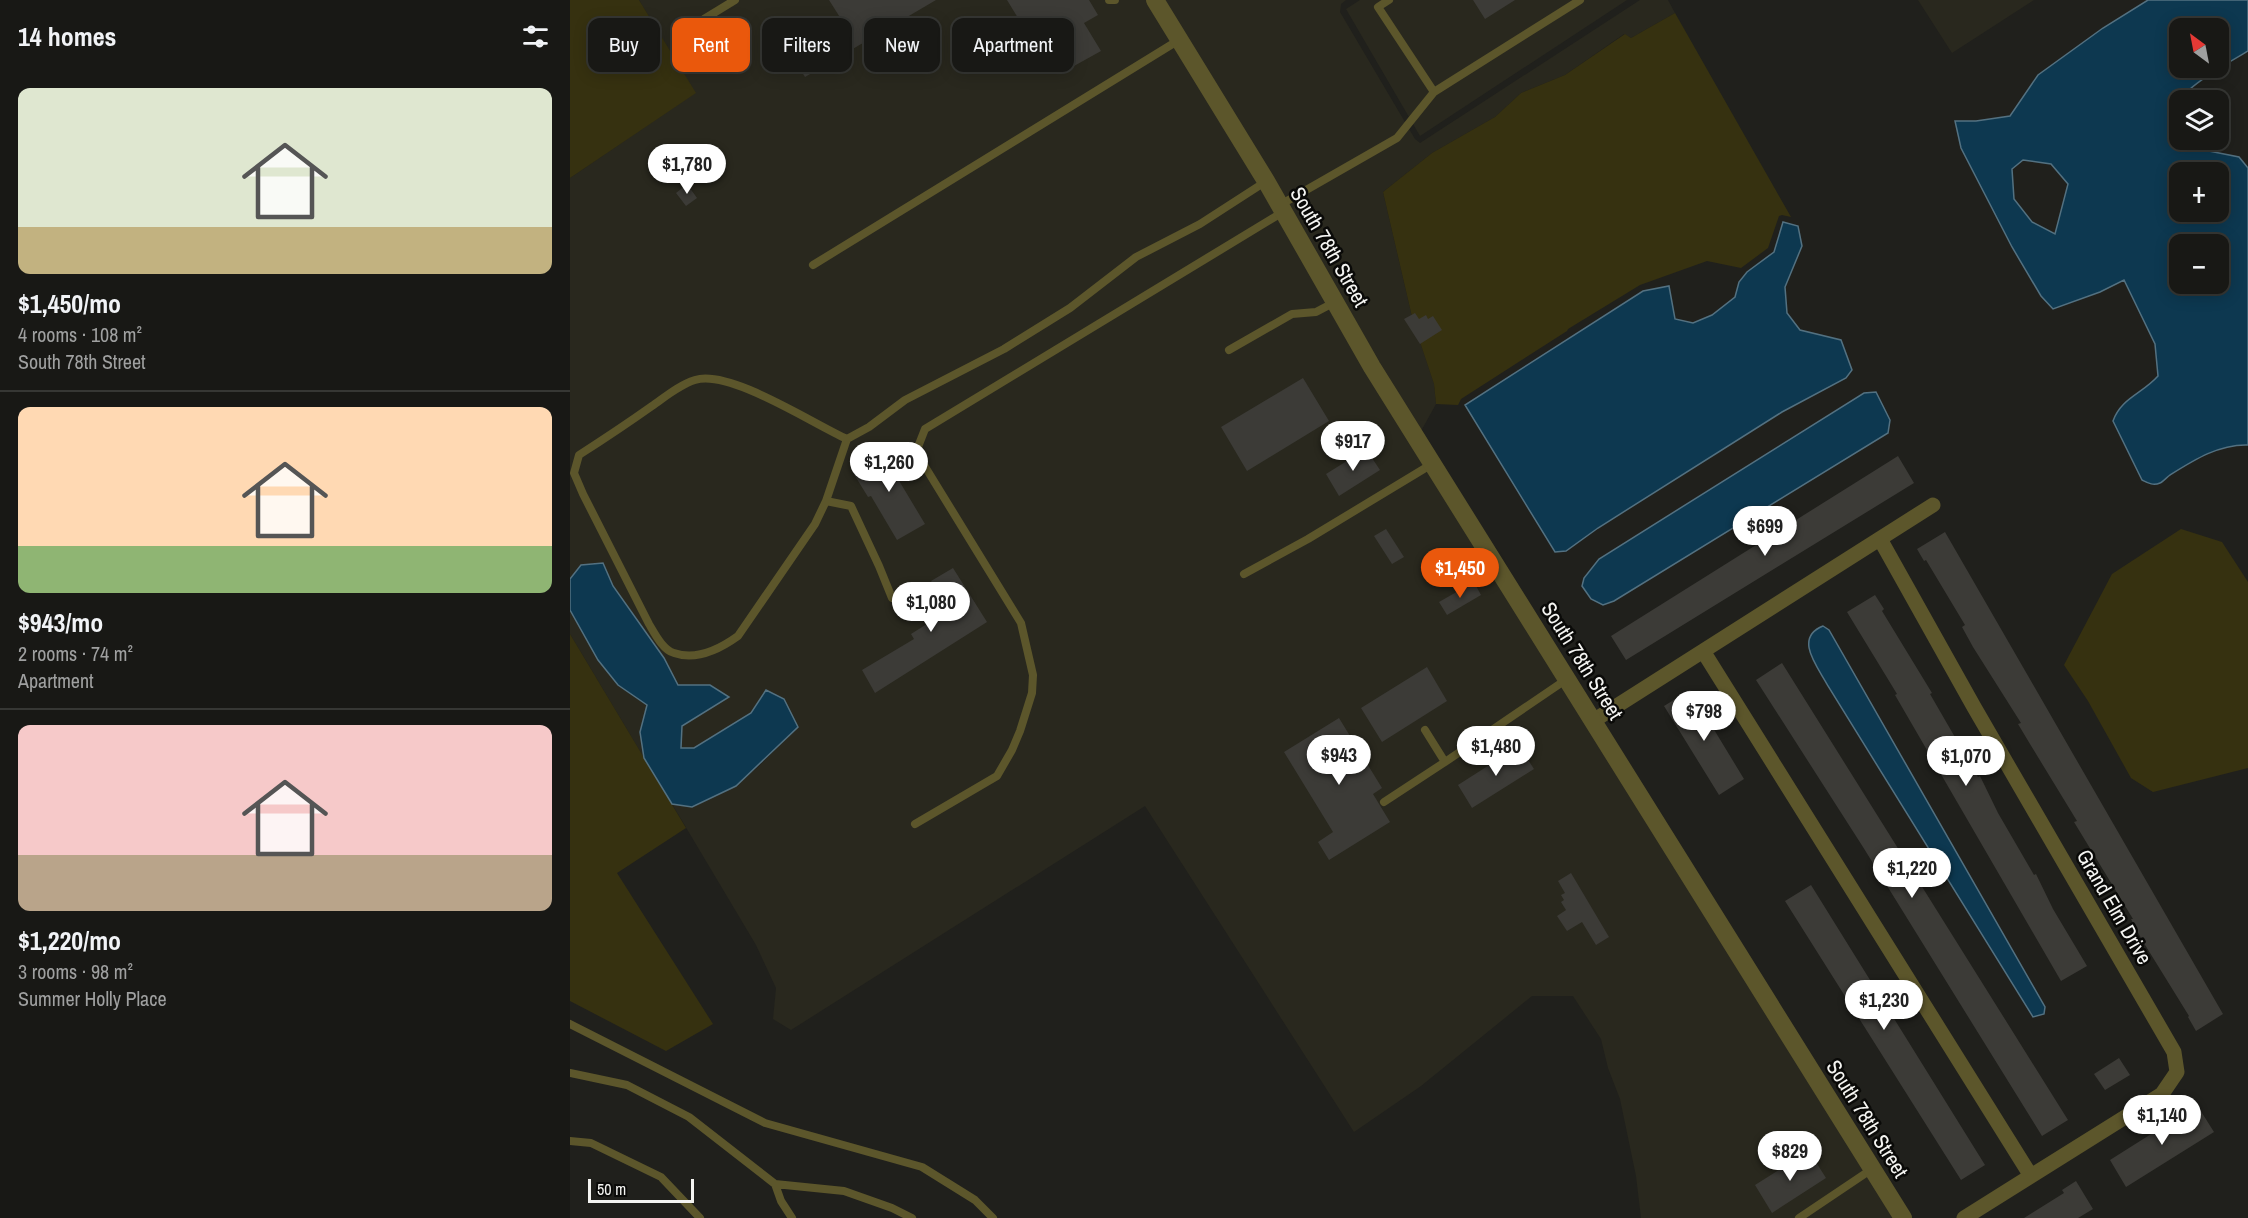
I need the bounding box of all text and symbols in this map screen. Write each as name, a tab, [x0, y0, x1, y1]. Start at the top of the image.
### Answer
chip: Buy	[588, 18, 660, 72]
chip: Rent	[672, 18, 750, 72]
chip: Filters	[762, 18, 852, 72]
chip: New	[864, 18, 940, 72]
chip: Apartment	[952, 18, 1074, 72]
north arrow	[2169, 18, 2229, 78]
map controls	[2169, 18, 2229, 294]
text: 14 homes	[18, 19, 116, 54]
icon: filters	[519, 20, 552, 53]
button: layers	[2169, 90, 2229, 150]
icon: home	[231, 127, 339, 235]
pin: $1,780	[638, 144, 736, 195]
text: $1,780	[662, 150, 712, 177]
button: +	[2169, 162, 2229, 222]
street label: South 78th Street	[1283, 181, 1376, 312]
button: −	[2169, 234, 2229, 294]
text: $1,450/mo	[18, 286, 121, 321]
text: 4 rooms · 108 m²	[18, 321, 142, 348]
text: South 78th Street	[18, 348, 146, 375]
pin: $917	[1317, 421, 1389, 472]
text: $917	[1335, 427, 1371, 454]
pin: $1,260	[840, 442, 938, 493]
icon: home	[231, 446, 339, 554]
text: $1,260	[864, 448, 914, 475]
pin: $699	[1729, 506, 1801, 557]
text: $699	[1747, 512, 1783, 539]
pin: $1,450	[1411, 548, 1509, 599]
text: $1,450	[1435, 554, 1485, 581]
pin: $1,080	[882, 582, 980, 633]
text: $1,080	[906, 588, 956, 615]
street label: South 78th Street	[1535, 596, 1630, 725]
text: $943/mo	[18, 605, 103, 640]
text: 2 rooms · 74 m²	[18, 640, 133, 667]
text: Apartment	[18, 667, 94, 694]
pin: $798	[1668, 691, 1740, 742]
text: $798	[1686, 697, 1722, 724]
pin: $1,480	[1447, 726, 1545, 777]
text: $1,480	[1471, 732, 1521, 759]
pin: $943	[1303, 735, 1375, 786]
pin: $1,070	[1917, 736, 2015, 787]
text: $943	[1321, 741, 1357, 768]
text: $1,070	[1941, 742, 1991, 769]
icon: home	[231, 764, 339, 872]
street label: Grand Elm Drive	[2070, 844, 2159, 970]
pin: $1,220	[1863, 848, 1961, 899]
text: $1,220	[1887, 854, 1937, 881]
text: $1,220/mo	[18, 923, 121, 958]
text: 3 rooms · 98 m²	[18, 958, 133, 985]
pin: $1,230	[1835, 980, 1933, 1031]
text: Summer Holly Place	[18, 985, 167, 1012]
text: $1,230	[1859, 986, 1909, 1013]
street label: South 78th Street	[1820, 1054, 1915, 1183]
pin: $1,140	[2113, 1095, 2211, 1146]
text: $1,140	[2137, 1101, 2187, 1128]
pin: $829	[1754, 1131, 1826, 1182]
text: $829	[1772, 1137, 1808, 1164]
scale bar	[588, 1176, 694, 1204]
text: 50 m	[597, 1178, 626, 1200]

